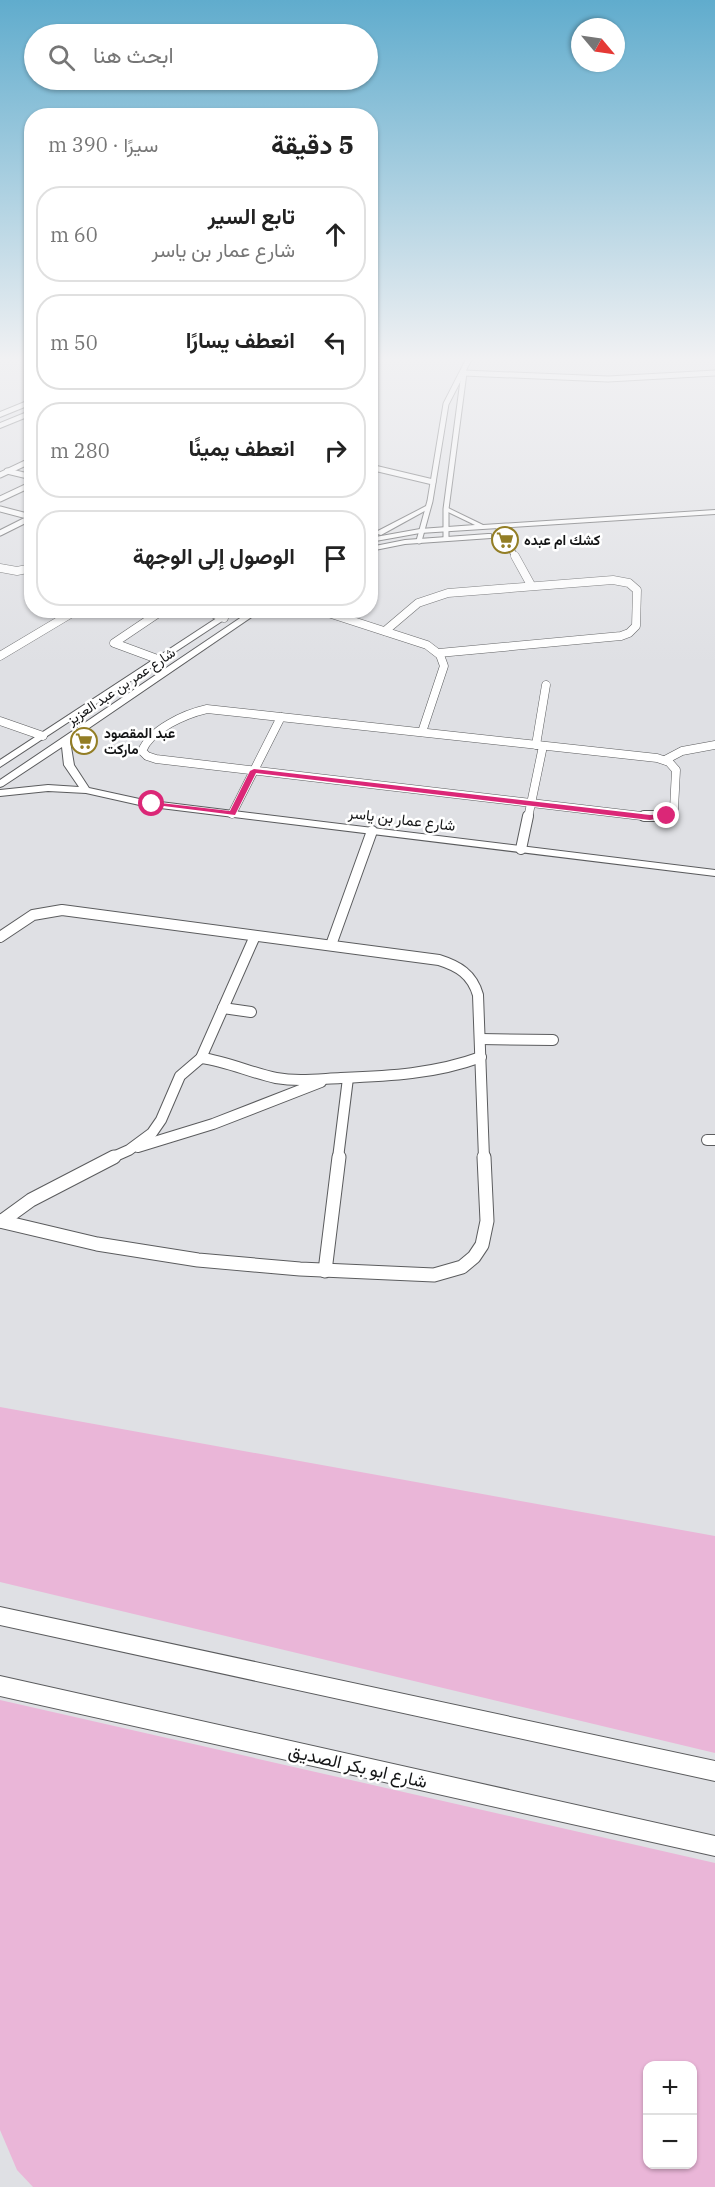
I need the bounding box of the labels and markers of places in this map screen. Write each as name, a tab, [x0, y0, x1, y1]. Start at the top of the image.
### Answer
supermarket icon: كشك ام عبده	[490, 525, 520, 555]
place label: كشك ام عبده	[524, 531, 600, 549]
place label: عبد المقصود ماركت	[104, 724, 175, 758]
supermarket icon: عبد المقصود ماركت	[69, 726, 99, 756]

